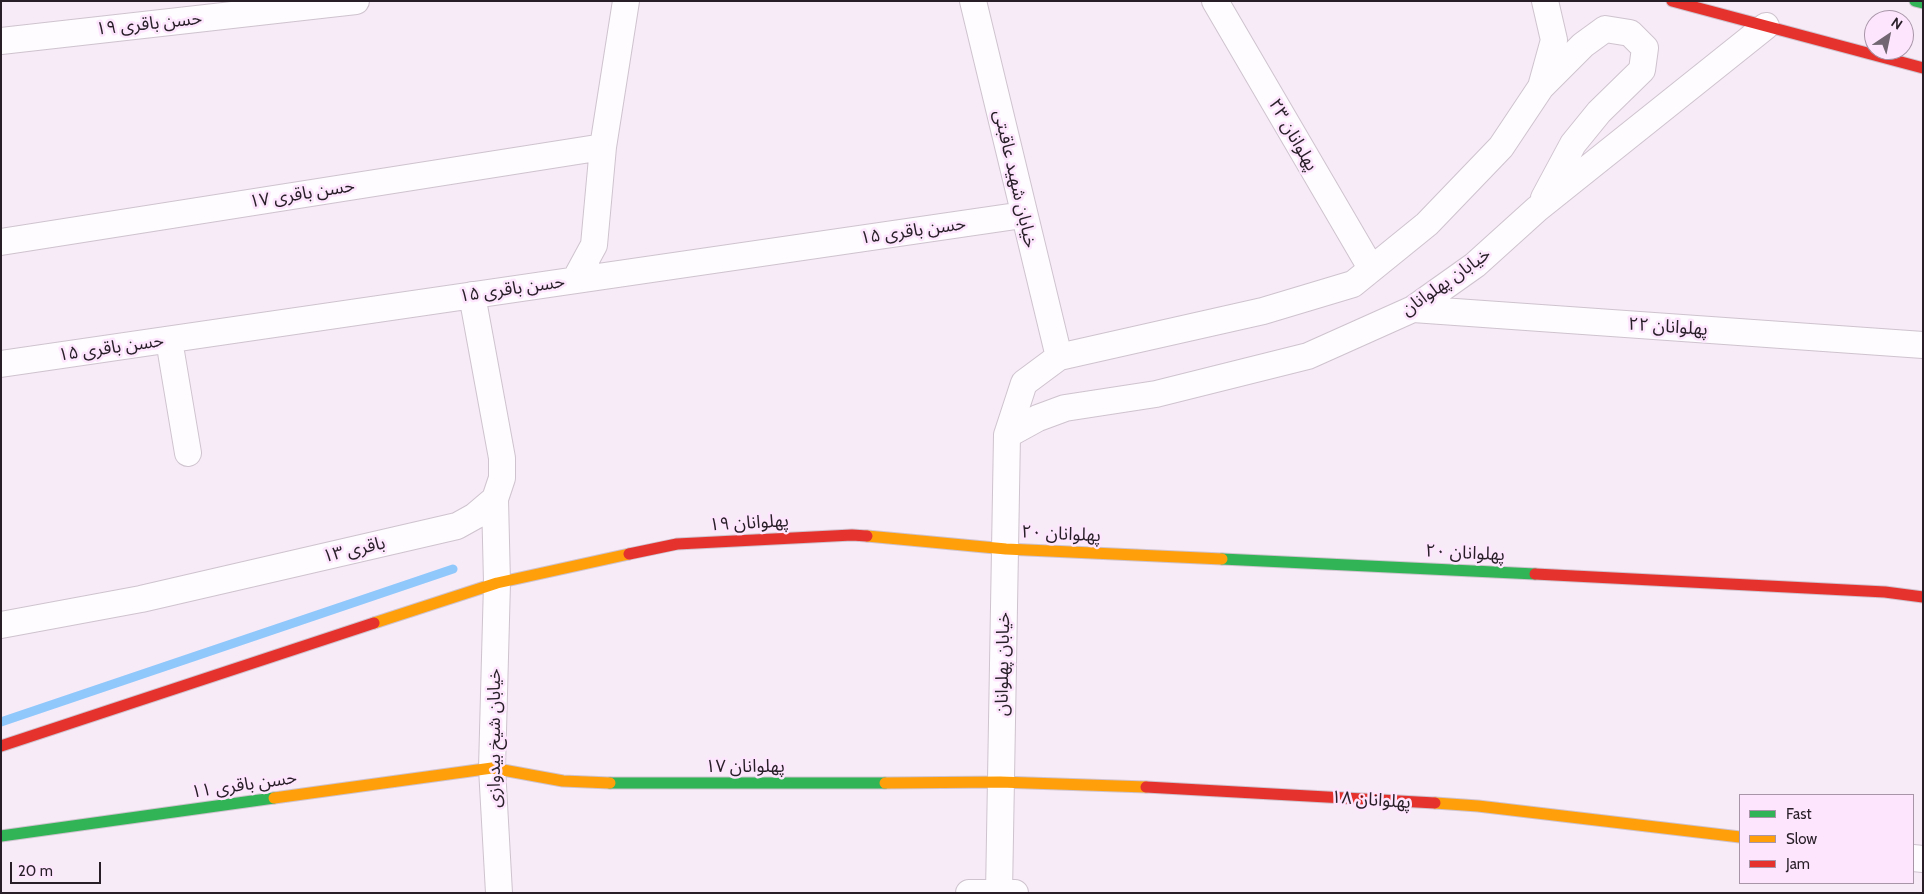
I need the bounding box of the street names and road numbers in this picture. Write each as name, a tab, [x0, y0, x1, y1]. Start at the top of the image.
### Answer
street label: حسن باقری ۱۹	[95, 8, 203, 40]
street label: پهلوانان ۲۳	[1264, 95, 1322, 175]
street label: خیابان شهید عاقبتی	[989, 108, 1041, 250]
street label: حسن باقری ۱۷	[248, 175, 356, 213]
street label: حسن باقری ۱۵	[859, 213, 967, 249]
street label: خیابان پهلوانان	[1397, 243, 1495, 321]
street label: حسن باقری ۱۵	[458, 271, 566, 307]
street label: پهلوانان ۲۲	[1627, 313, 1709, 341]
street label: حسن باقری ۱۵	[57, 330, 165, 366]
street label: پهلوانان ۱۹	[709, 510, 789, 536]
street label: پهلوانان ۲۰	[1021, 521, 1101, 547]
street label: باقری ۱۳	[321, 532, 387, 568]
street label: پهلوانان ۲۰	[1425, 540, 1505, 566]
street label: خیابان پهلوانان	[991, 612, 1015, 716]
street label: خیابان شیخ بیدوازی	[484, 668, 506, 808]
street label: پهلوانان ۱۷	[705, 756, 785, 778]
street label: حسن باقری ۱۱	[190, 767, 298, 803]
street label: پهلوانان ۱۸	[1330, 786, 1412, 814]

